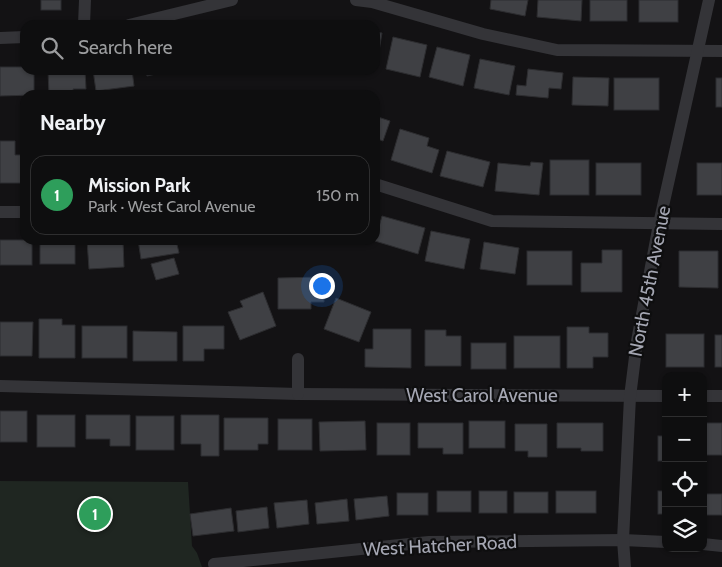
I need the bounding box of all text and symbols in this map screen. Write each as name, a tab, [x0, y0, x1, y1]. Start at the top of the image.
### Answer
search box	[20, 20, 380, 75]
icon: search	[38, 34, 66, 62]
text: Search here	[78, 36, 172, 59]
text: Nearby	[40, 110, 106, 135]
text: Mission Park	[88, 174, 190, 197]
text: 1	[54, 186, 60, 205]
text: 150 m	[316, 186, 359, 205]
text: Park · West Carol Avenue	[88, 197, 255, 216]
street label: North 45th Avenue	[624, 204, 675, 358]
your location	[309, 273, 335, 299]
map controls	[662, 372, 707, 552]
button: +	[662, 372, 707, 417]
street label: West Carol Avenue	[406, 384, 558, 407]
button: −	[662, 417, 707, 462]
button: locate	[662, 462, 707, 507]
pin: 1	[79, 495, 111, 533]
button: layers	[662, 507, 707, 552]
street label: West Hatcher Road	[362, 530, 518, 561]

